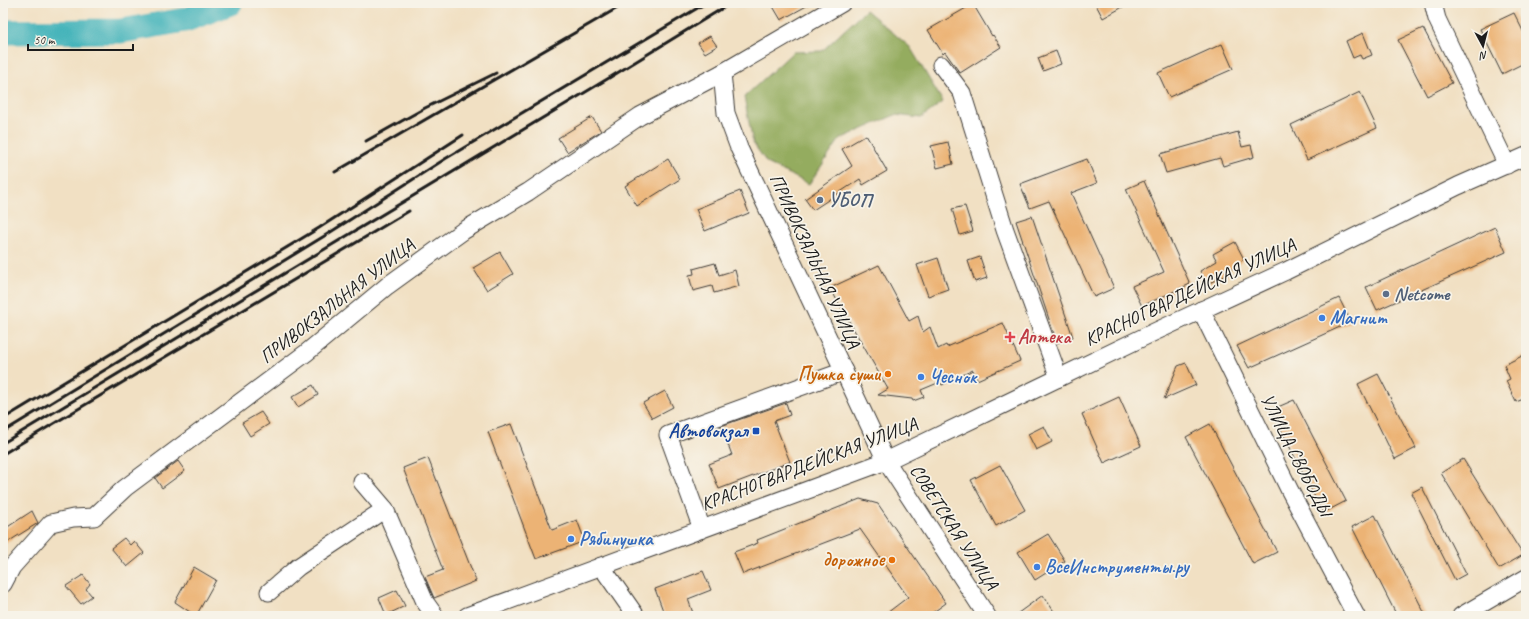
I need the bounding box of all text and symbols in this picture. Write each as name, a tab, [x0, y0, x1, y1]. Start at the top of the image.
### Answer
scale bar	[28, 26, 133, 52]
north arrow	[1463, 26, 1503, 66]
text: 50 m	[34, 32, 56, 48]
text: N	[1478, 49, 1488, 64]
street label: ПРИВОКЗАЛЬНАЯ УЛИЦА	[764, 170, 866, 352]
place label: УБОП	[828, 188, 875, 212]
marker: УБОП	[815, 195, 825, 205]
street label: КРАСНОГВАРДЕЙСКАЯ УЛИЦА	[1081, 232, 1300, 351]
street label: ПРИВОКЗАЛЬНАЯ УЛИЦА	[255, 233, 419, 369]
place label: Netcome	[1394, 282, 1451, 306]
marker: Netcome	[1381, 289, 1391, 299]
place label: Магнит	[1330, 306, 1388, 330]
marker: Магнит	[1317, 313, 1327, 323]
place label: Аптека	[1018, 325, 1072, 349]
marker: Аптека	[1005, 332, 1015, 342]
place label: Пушка суши	[798, 362, 882, 386]
place label: Чеснок	[929, 365, 978, 389]
marker: Пушка суши	[883, 369, 893, 379]
marker: Чеснок	[916, 372, 926, 382]
street label: УЛИЦА СВОБОДЫ	[1255, 390, 1339, 523]
street label: КРАСНОГВАРДЕЙСКАЯ УЛИЦА	[698, 411, 921, 516]
place label: Автовокзал	[668, 419, 750, 443]
marker: Автовокзал	[751, 426, 761, 436]
street label: СОВЕТСКАЯ УЛИЦА	[904, 460, 1004, 596]
place label: Рябинушка	[579, 527, 654, 551]
marker: Рябинушка	[566, 534, 576, 544]
place label: дорожное	[823, 548, 886, 572]
marker: дорожное	[887, 555, 897, 565]
place label: ВсеИнструменты.ру	[1045, 555, 1191, 579]
marker: ВсеИнструменты.ру	[1032, 562, 1042, 572]

